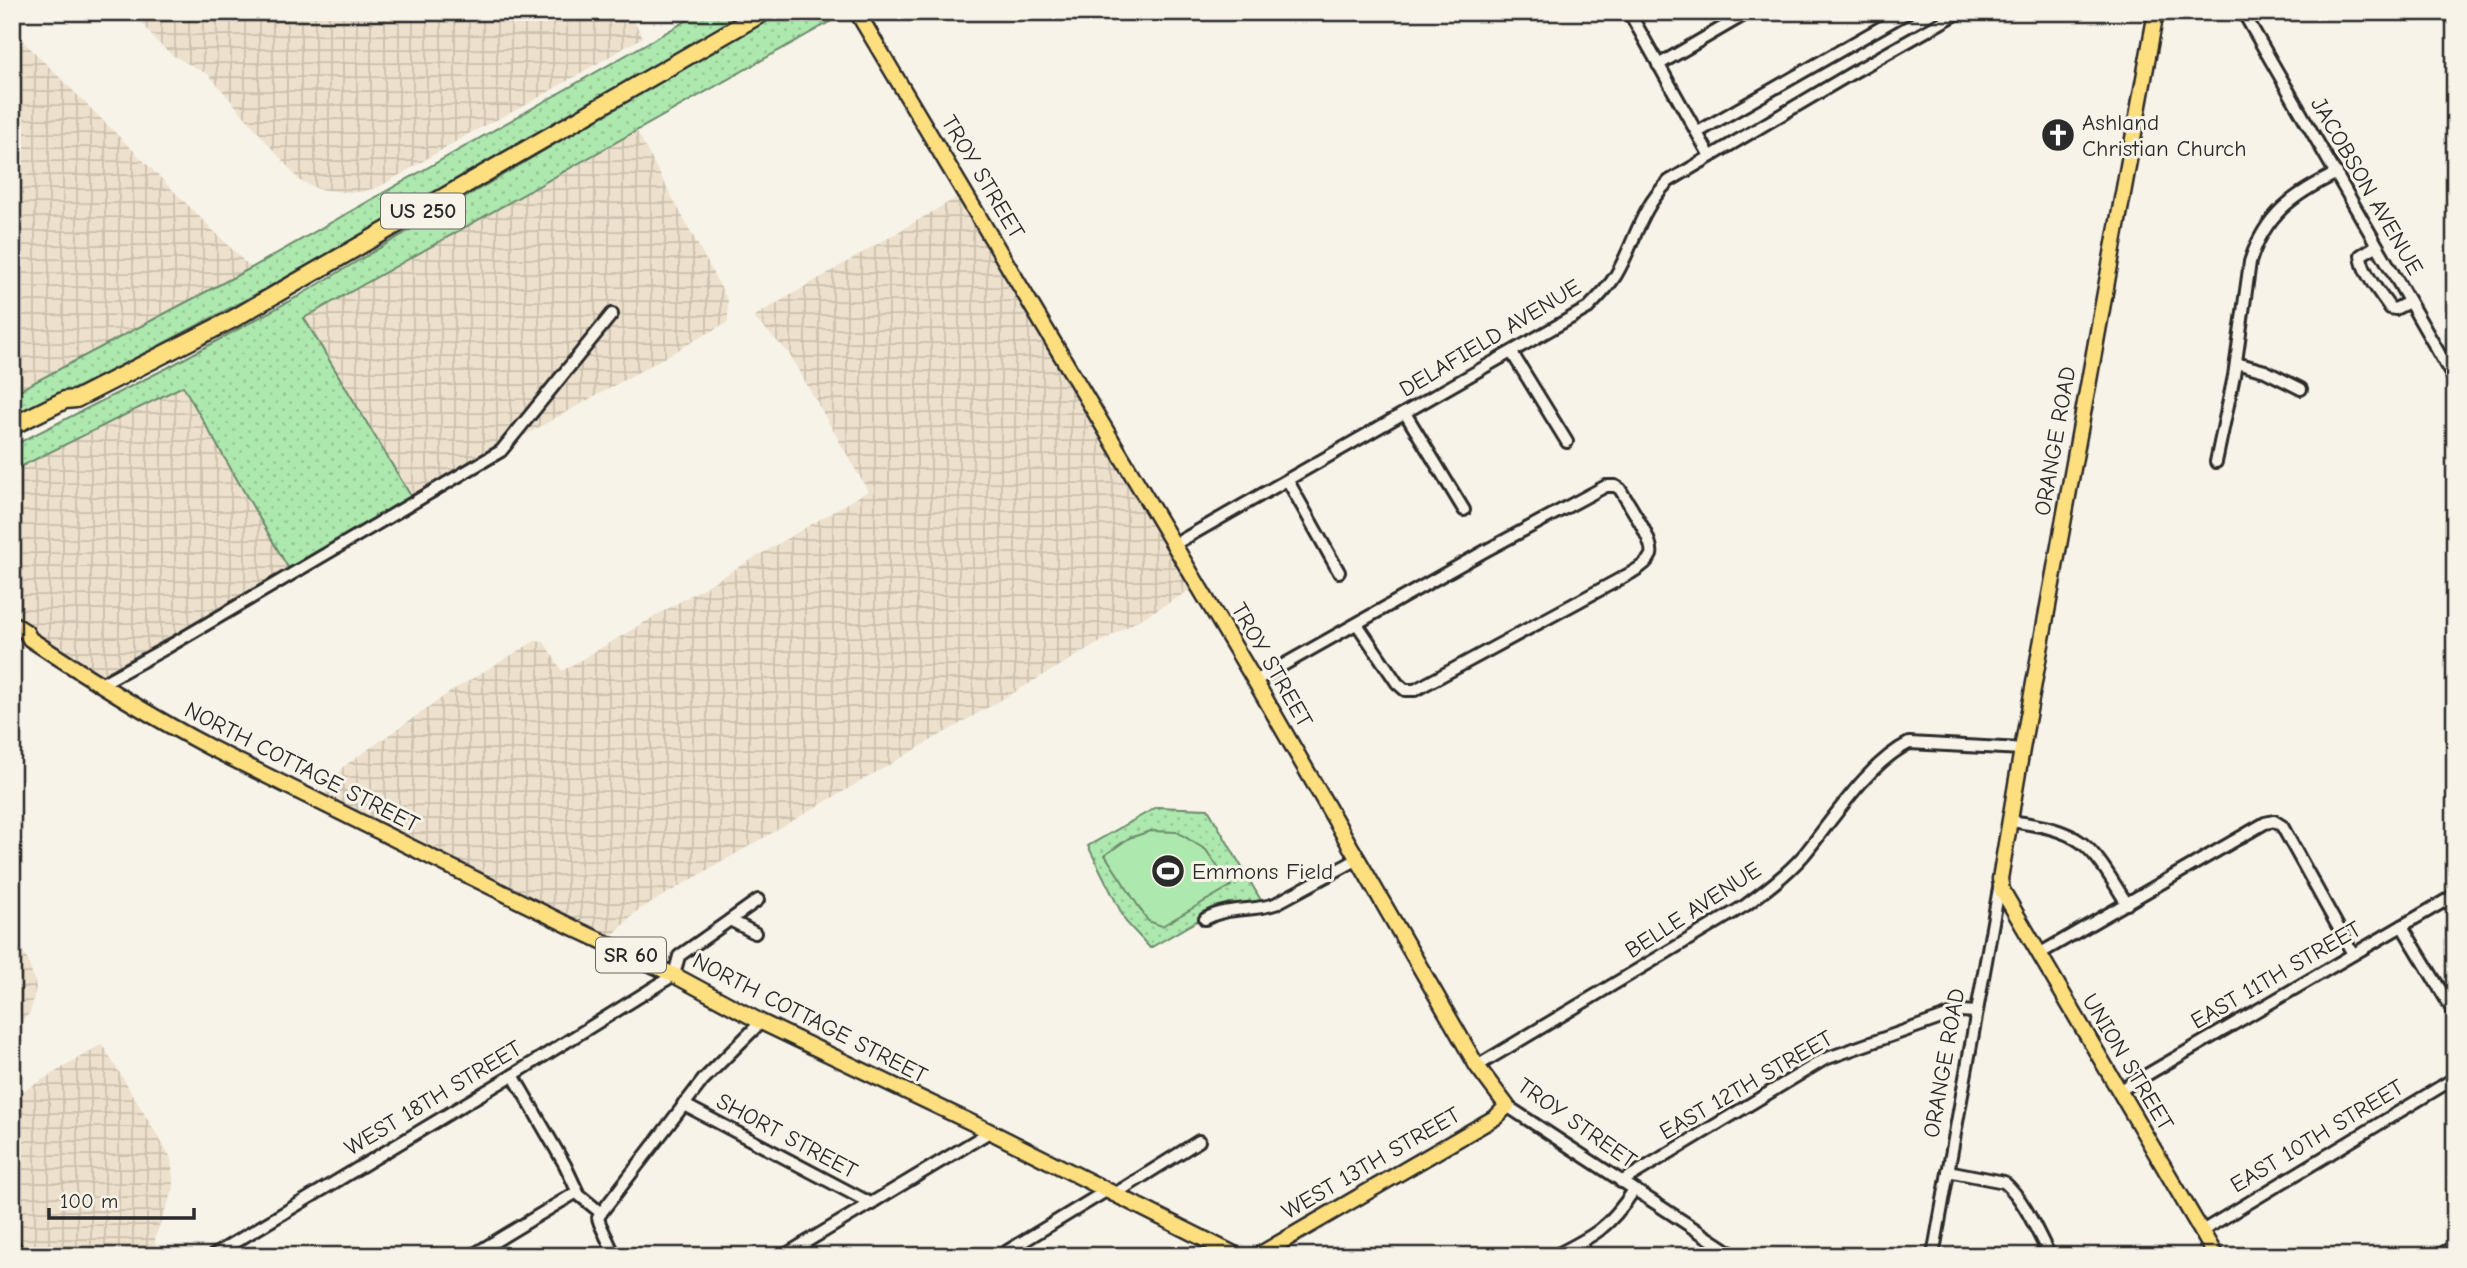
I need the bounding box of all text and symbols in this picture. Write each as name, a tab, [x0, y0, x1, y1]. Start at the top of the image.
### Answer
street label: JACOBSON AVENUE	[2305, 92, 2429, 280]
place label: Ashland Christian Church	[2082, 109, 2247, 162]
street label: TROY STREET	[936, 110, 1030, 244]
church icon: Ashland Christian Church	[2039, 116, 2077, 154]
road number: US 250	[381, 194, 465, 228]
street label: DELAFIELD AVENUE	[1395, 273, 1586, 403]
street label: ORANGE ROAD	[2029, 364, 2081, 518]
street label: TROY STREET	[1225, 598, 1319, 732]
street label: NORTH COTTAGE STREET	[180, 696, 424, 838]
sports icon: Emmons Field	[1149, 852, 1187, 890]
street label: BELLE AVENUE	[1620, 856, 1766, 964]
place label: Emmons Field	[1192, 858, 1333, 885]
street label: EAST 11TH STREET	[2186, 915, 2366, 1035]
road number: SR 60	[596, 937, 666, 972]
street label: NORTH COTTAGE STREET	[688, 947, 932, 1089]
street label: ORANGE ROAD	[1918, 986, 1970, 1140]
street label: UNION STREET	[2076, 989, 2180, 1135]
street label: EAST 12TH STREET	[1655, 1025, 1837, 1145]
street label: WEST 18TH STREET	[340, 1035, 526, 1161]
street label: TROY STREET	[1512, 1072, 1642, 1174]
street label: EAST 10TH STREET	[2226, 1074, 2408, 1198]
street label: SHORT STREET	[712, 1088, 862, 1184]
street label: WEST 13TH STREET	[1277, 1101, 1465, 1225]
scale bar	[49, 1177, 194, 1221]
text: 100 m	[60, 1189, 118, 1213]

